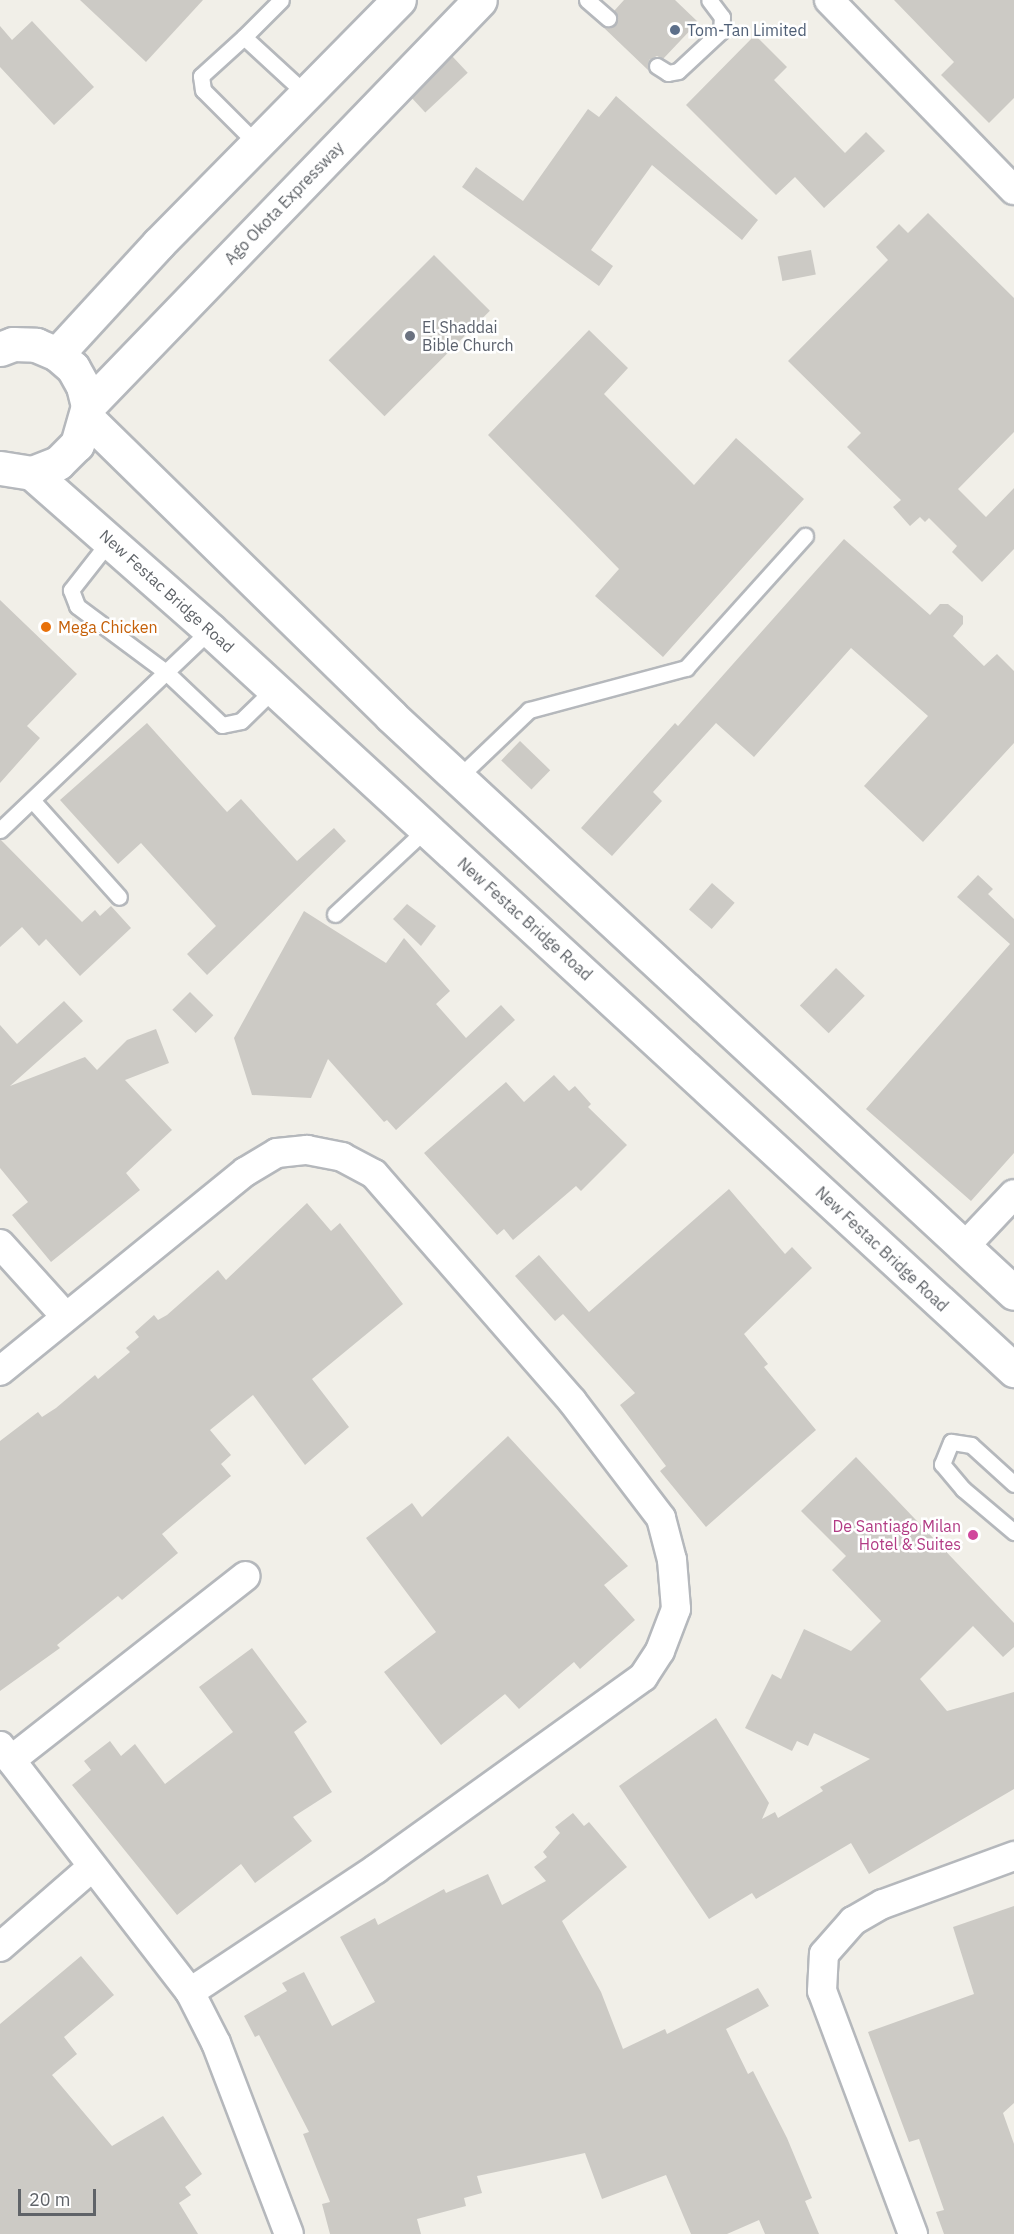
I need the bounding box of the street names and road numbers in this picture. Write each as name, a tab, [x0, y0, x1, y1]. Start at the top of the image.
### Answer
street label: Ago Okota Expressway	[220, 138, 348, 268]
street label: New Festac Bridge Road	[96, 526, 238, 656]
street label: New Festac Bridge Road	[454, 854, 596, 984]
street label: New Festac Bridge Road	[812, 1183, 952, 1315]

